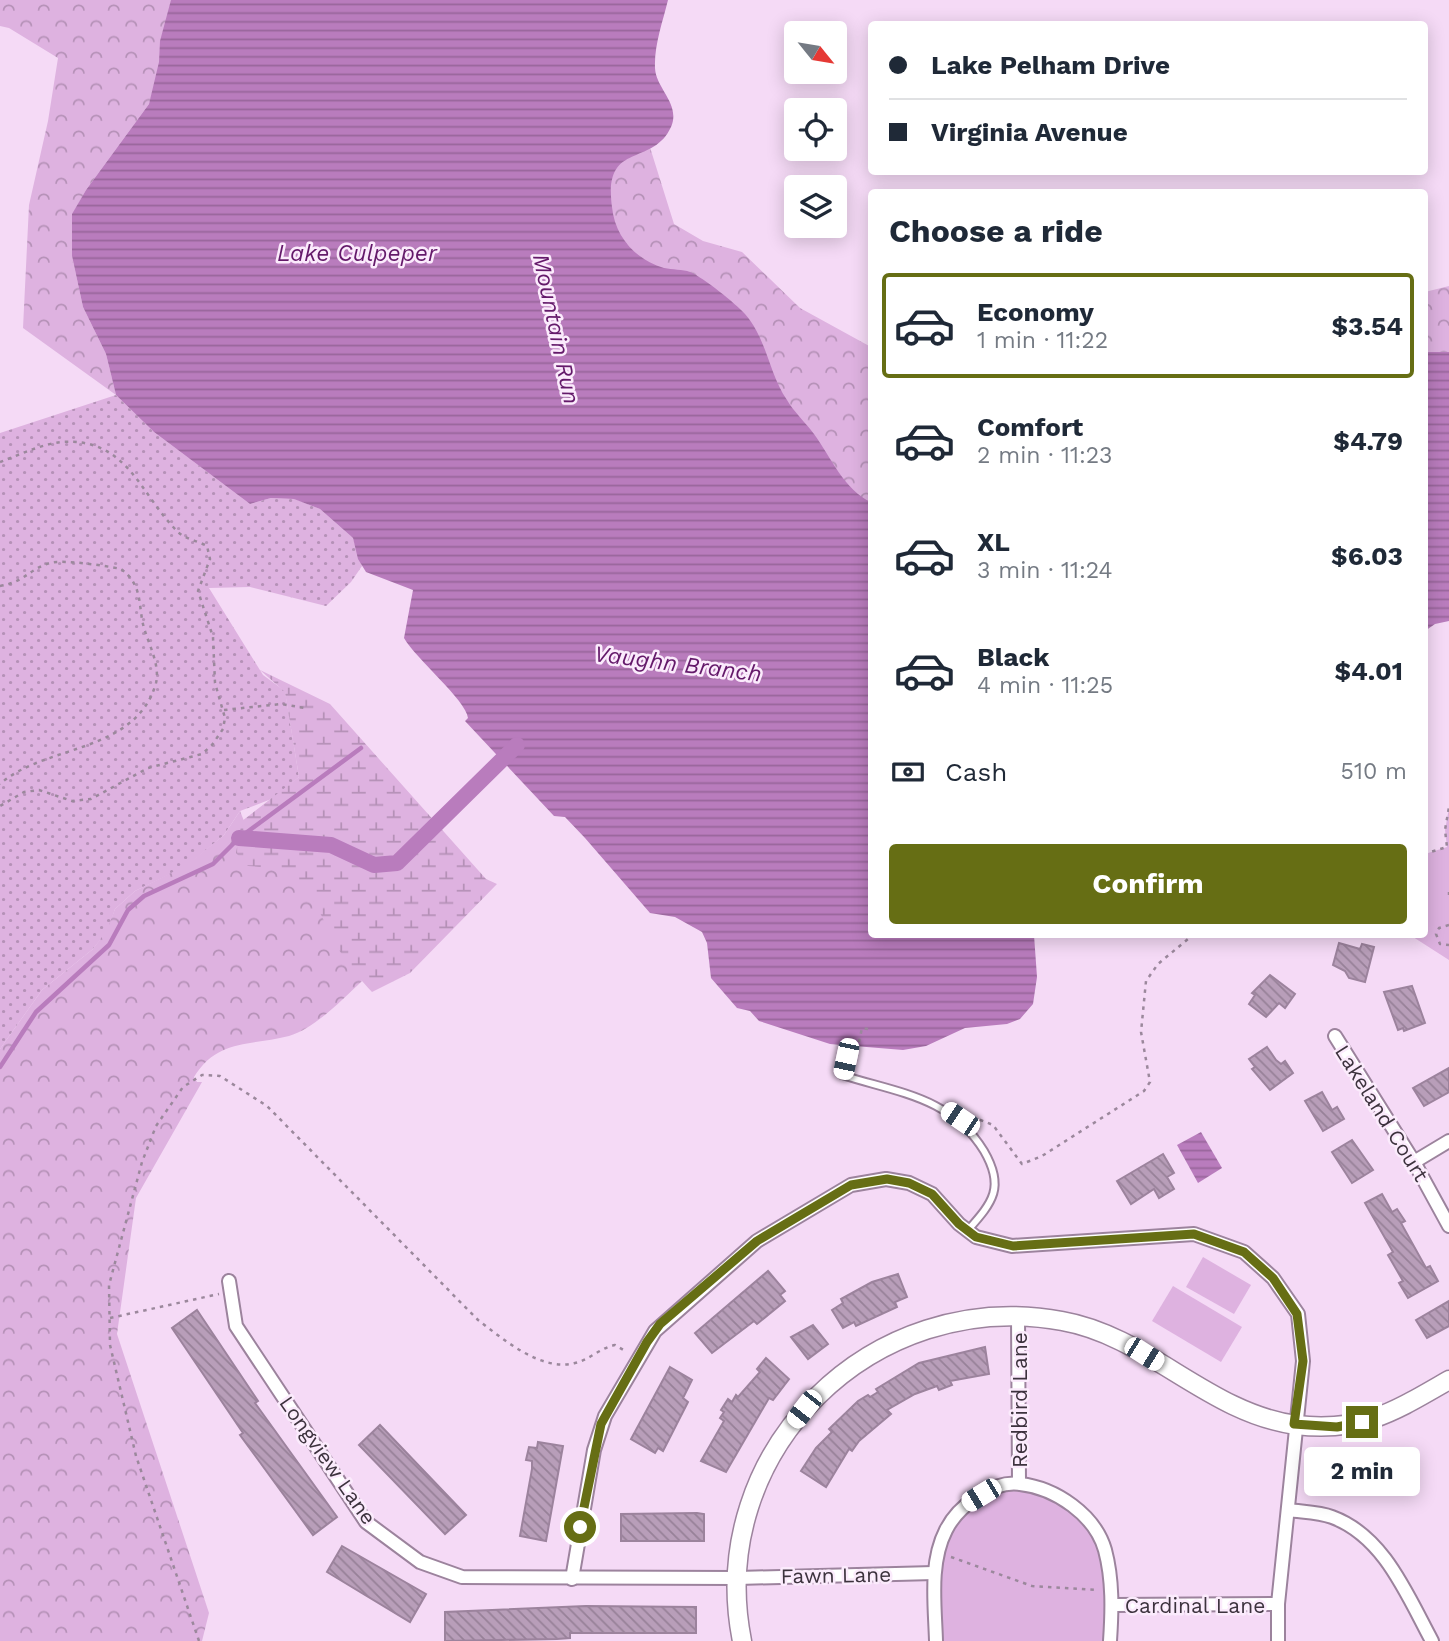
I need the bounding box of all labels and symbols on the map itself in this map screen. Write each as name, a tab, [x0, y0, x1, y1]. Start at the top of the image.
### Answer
north arrow	[784, 21, 847, 84]
water label: Lake Culpeper	[277, 240, 438, 267]
water label: Mountain Run	[527, 251, 585, 407]
water label: Vaughn Branch	[593, 640, 763, 688]
car	[832, 1036, 861, 1082]
street label: Lakeland Court	[1330, 1040, 1434, 1186]
car	[937, 1099, 984, 1139]
street label: Redbird Lane	[1007, 1332, 1032, 1468]
car	[1121, 1334, 1168, 1374]
car	[783, 1386, 826, 1432]
street label: Longview Lane	[274, 1391, 382, 1529]
route end	[1346, 1406, 1378, 1438]
callout: 2 min	[1304, 1446, 1420, 1496]
car	[958, 1475, 1005, 1515]
route start	[564, 1511, 596, 1543]
street label: Fawn Lane	[780, 1562, 892, 1588]
street label: Cardinal Lane	[1125, 1593, 1265, 1618]

